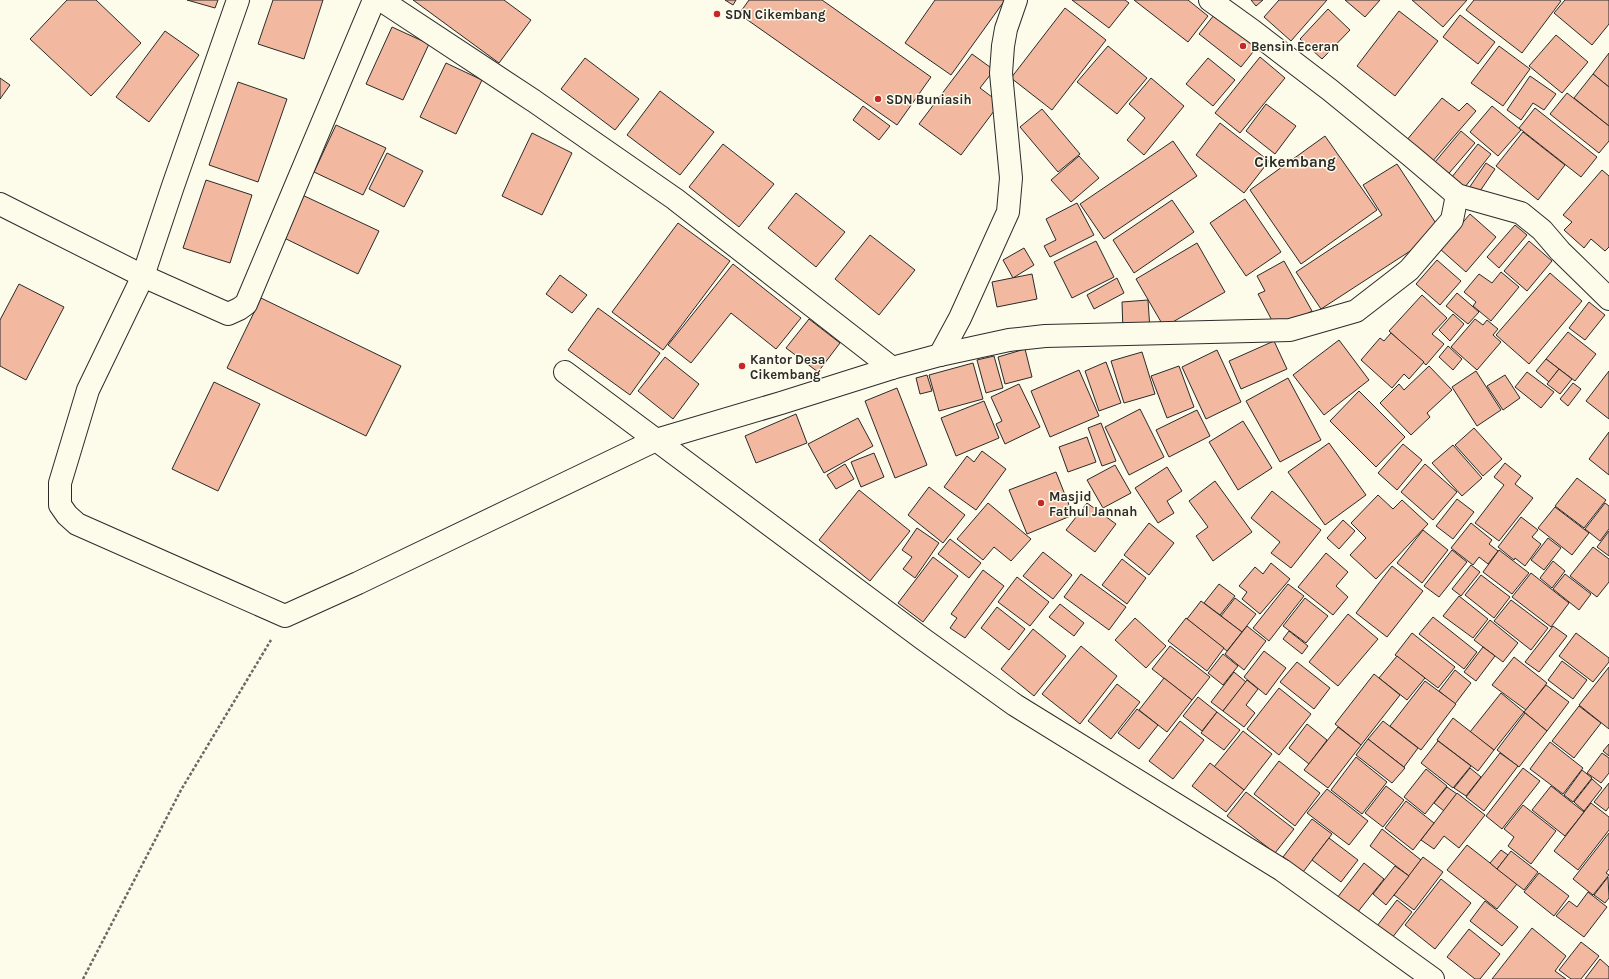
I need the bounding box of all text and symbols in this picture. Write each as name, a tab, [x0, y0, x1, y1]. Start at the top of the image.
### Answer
place label: SDN Cikembang	[725, 7, 826, 22]
marker: SDN Cikembang	[712, 9, 722, 19]
place label: Bensin Eceran	[1251, 39, 1339, 54]
marker: Bensin Eceran	[1238, 41, 1248, 51]
place label: SDN Buniasih	[886, 92, 972, 107]
marker: SDN Buniasih	[873, 94, 883, 104]
district label: Cikembang	[1254, 153, 1336, 171]
place label: Kantor Desa Cikembang	[750, 352, 825, 382]
marker: Kantor Desa Cikembang	[737, 361, 747, 371]
place label: Masjid Fathul Jannah	[1049, 489, 1137, 519]
marker: Masjid Fathul Jannah	[1036, 498, 1046, 508]

